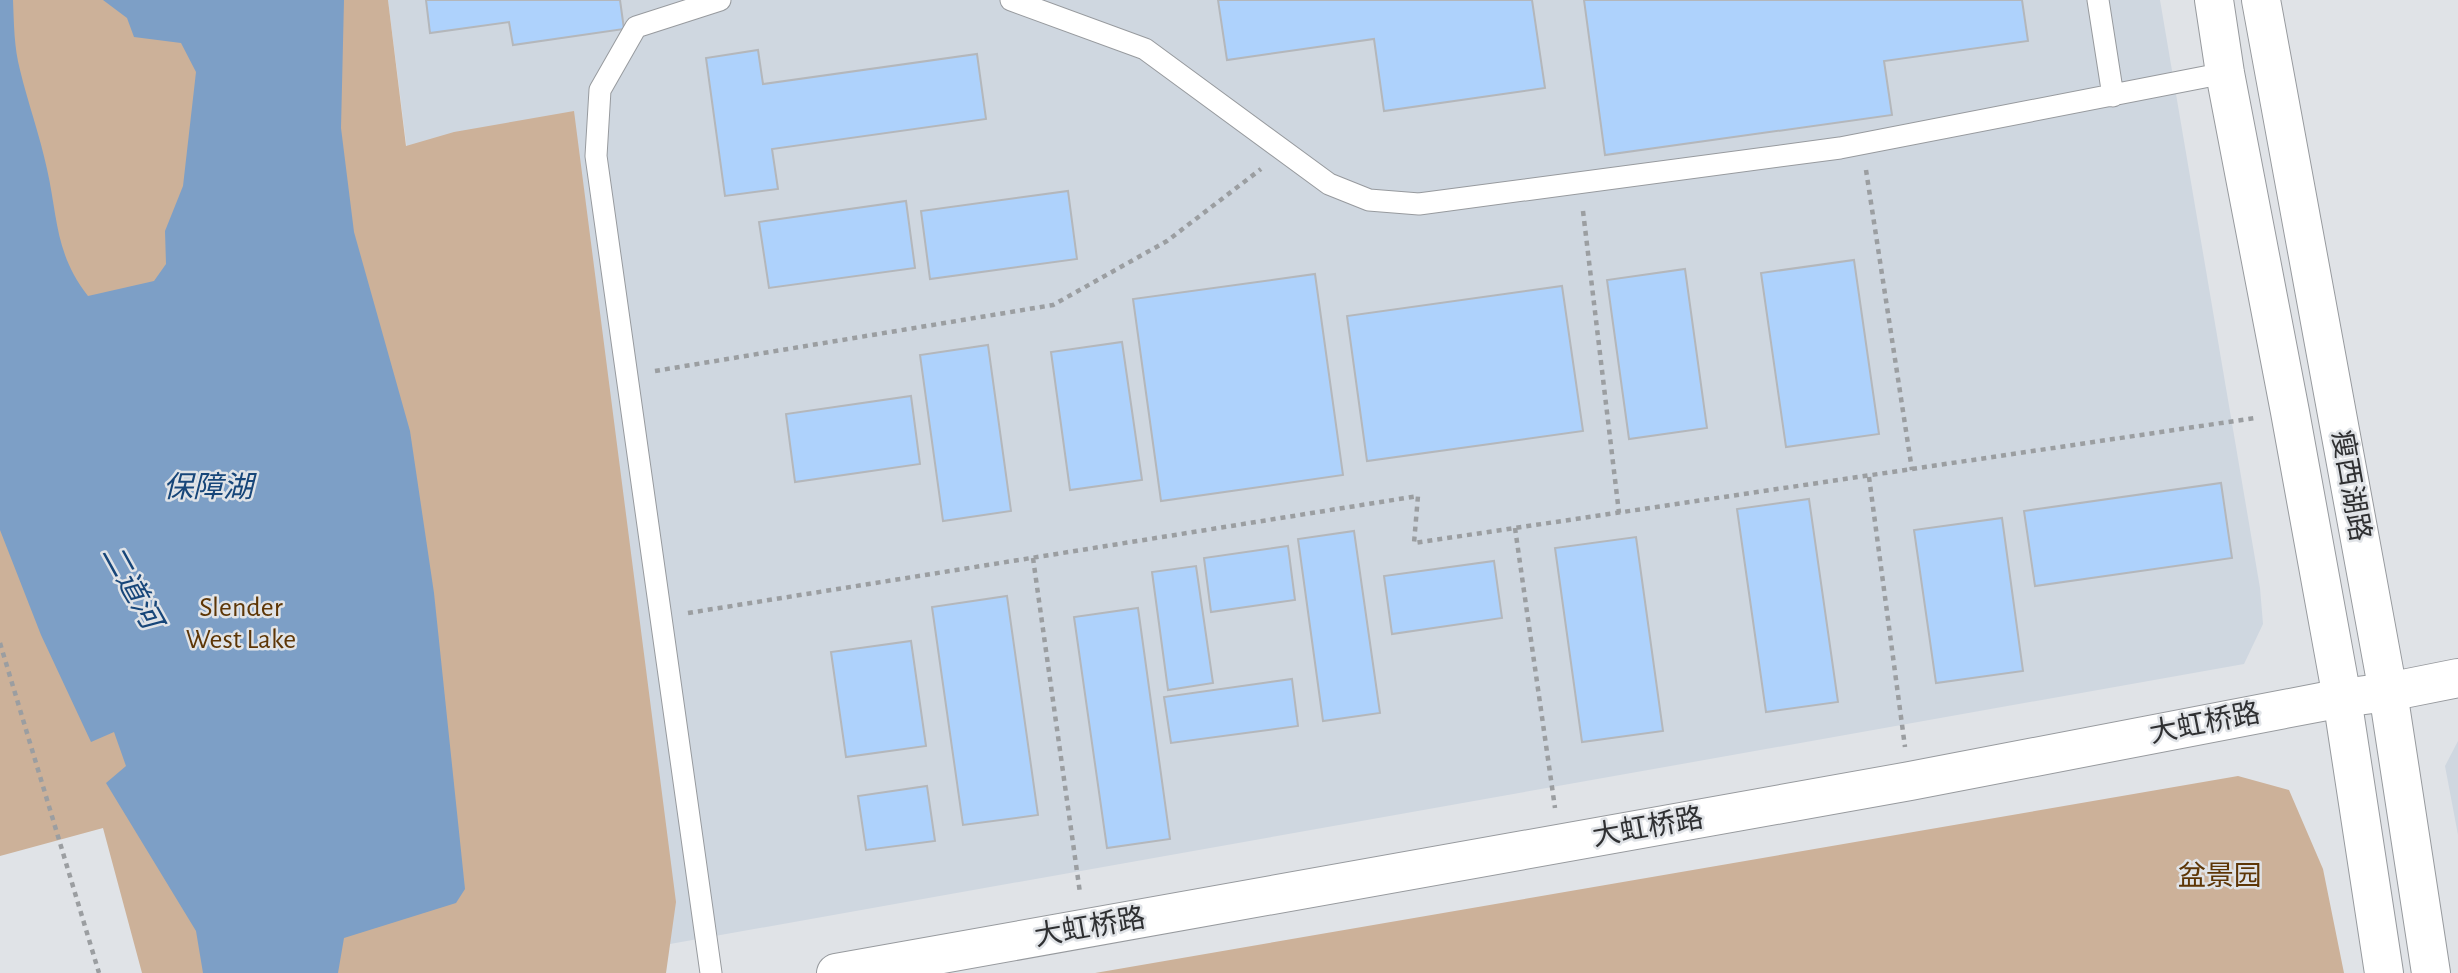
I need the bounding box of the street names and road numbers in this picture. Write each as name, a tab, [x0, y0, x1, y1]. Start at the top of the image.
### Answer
street label: 瘦西湖路	[2326, 428, 2375, 544]
street label: 大虹桥路	[2147, 698, 2263, 748]
street label: 大虹桥路	[1590, 803, 1706, 852]
street label: 大虹桥路	[1032, 903, 1148, 952]

